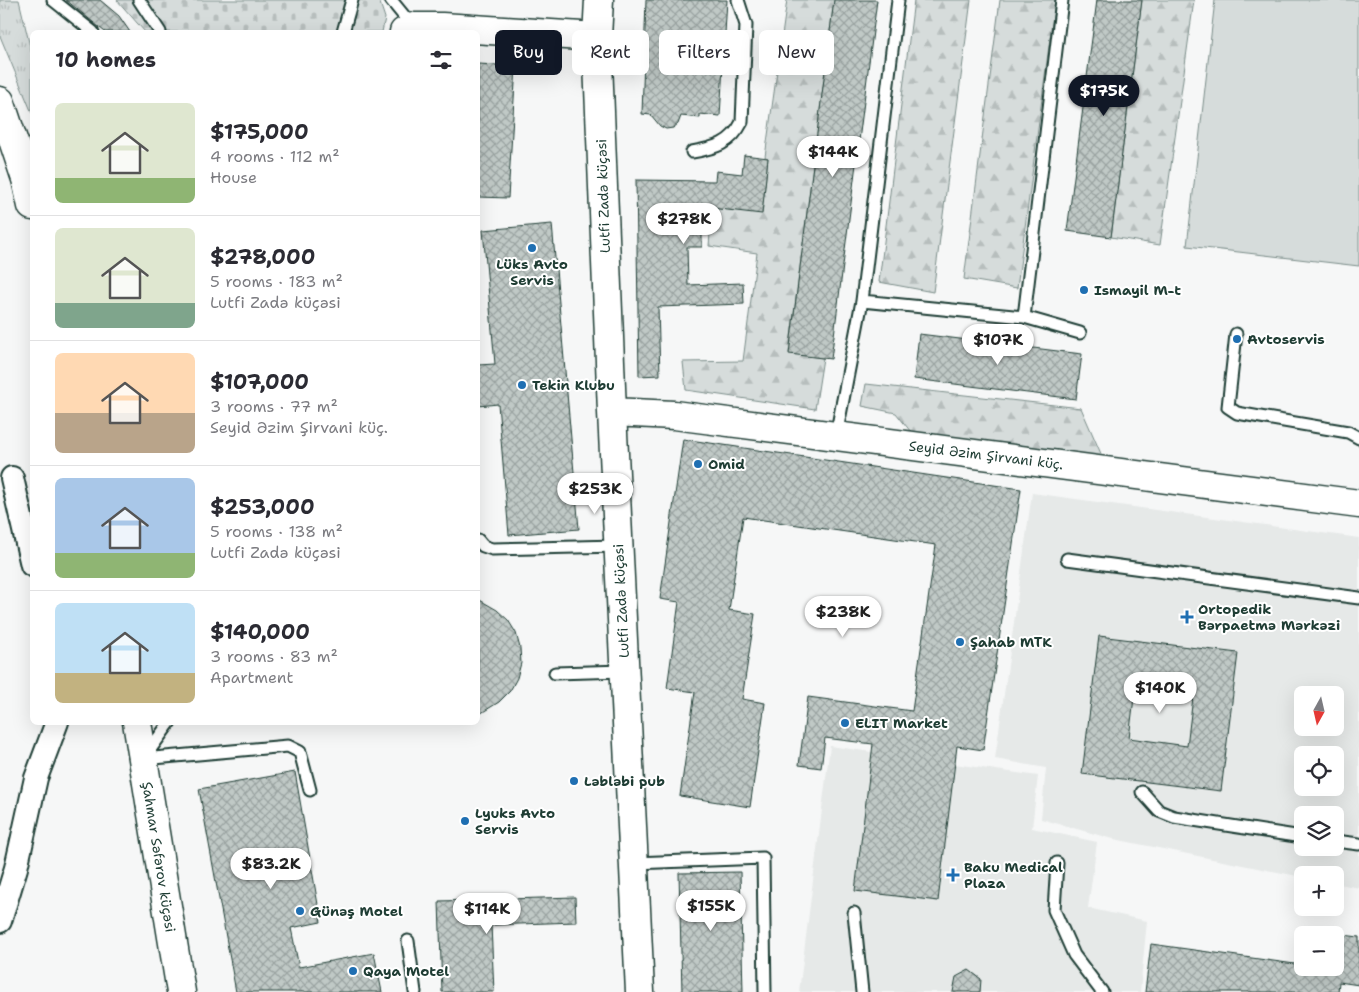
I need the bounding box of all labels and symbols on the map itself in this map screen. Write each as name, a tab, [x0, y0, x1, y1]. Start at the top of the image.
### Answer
pin: $175K	[1069, 74, 1139, 117]
pin: $144K	[798, 136, 868, 178]
street label: Lutfi Zadə küçəsi	[592, 139, 614, 253]
pin: $278K	[649, 202, 719, 245]
marker: Lüks Avto Servis	[526, 242, 538, 254]
place label: Lüks Avto Servis	[496, 255, 568, 289]
place label: Ismayil M-t	[1094, 281, 1181, 299]
marker: Ismayil M-t	[1078, 284, 1090, 296]
pin: $107K	[963, 324, 1033, 366]
place label: Avtoservis	[1247, 330, 1325, 348]
marker: Avtoservis	[1231, 333, 1243, 345]
place label: Tekin Klubu	[532, 376, 615, 394]
marker: Tekin Klubu	[516, 379, 528, 391]
street label: Seyid Əzim Şirvani küç.	[908, 437, 1064, 473]
place label: Omid	[708, 455, 745, 473]
marker: Omid	[692, 458, 704, 470]
pin: $253K	[560, 472, 630, 515]
street label: Lutfi Zadə küçəsi	[609, 543, 633, 659]
pin: $238K	[808, 596, 878, 638]
place label: Ortopedik Bərpaetmə Mərkəzi	[1198, 600, 1340, 634]
marker: Ortopedik Bərpaetmə Mərkəzi	[1180, 610, 1194, 624]
place label: Şahab MTK	[970, 633, 1052, 651]
marker: Şahab MTK	[954, 636, 966, 648]
pin: $140K	[1125, 672, 1195, 714]
north arrow	[1294, 686, 1344, 736]
place label: ELIT Market	[855, 714, 948, 732]
marker: ELIT Market	[839, 717, 851, 729]
place label: Ləbləbi pub	[584, 772, 665, 790]
marker: Ləbləbi pub	[568, 775, 580, 787]
street label: Şahmar Səfərov küçəsi	[138, 780, 180, 934]
place label: Lyuks Avto Servis	[475, 804, 555, 838]
marker: Lyuks Avto Servis	[459, 815, 471, 827]
pin: $83.2K	[230, 848, 312, 890]
place label: Baku Medical Plaza	[964, 858, 1063, 892]
marker: Baku Medical Plaza	[946, 868, 960, 882]
pin: $155K	[676, 890, 746, 932]
pin: $114K	[452, 892, 522, 935]
place label: Günəş Motel	[310, 902, 403, 920]
marker: Günəş Motel	[294, 905, 306, 917]
place label: Qaya Motel	[363, 962, 449, 980]
marker: Qaya Motel	[347, 965, 359, 977]

